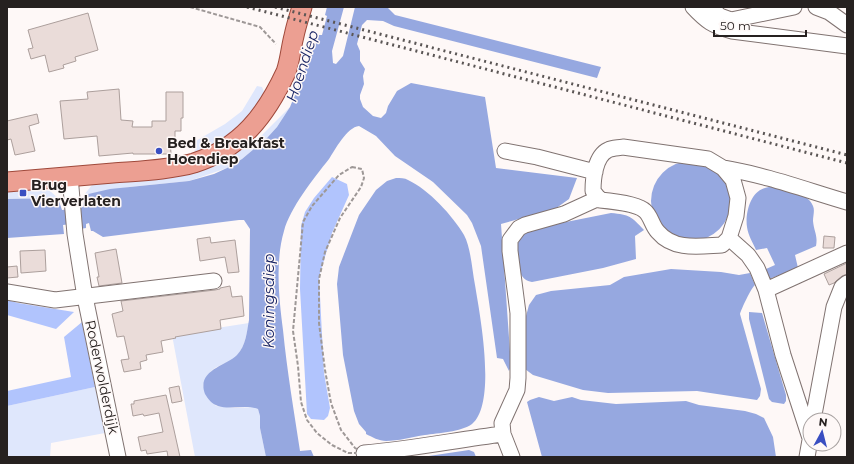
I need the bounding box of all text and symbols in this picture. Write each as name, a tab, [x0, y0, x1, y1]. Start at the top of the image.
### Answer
scale bar	[714, 12, 806, 38]
text: 50 m	[720, 18, 751, 33]
water label: Hoendiep	[281, 28, 323, 104]
place label: Bed & Breakfast Hoendiep	[167, 134, 285, 168]
marker: Bed & Breakfast Hoendiep	[154, 146, 164, 156]
place label: Brug Vierverlaten	[30, 176, 121, 210]
marker: Brug Vierverlaten	[18, 188, 28, 198]
water label: Koningsdiep	[259, 253, 278, 349]
street label: Roderwolderdijk	[81, 318, 123, 436]
north arrow	[802, 412, 842, 452]
text: N	[818, 415, 828, 430]

